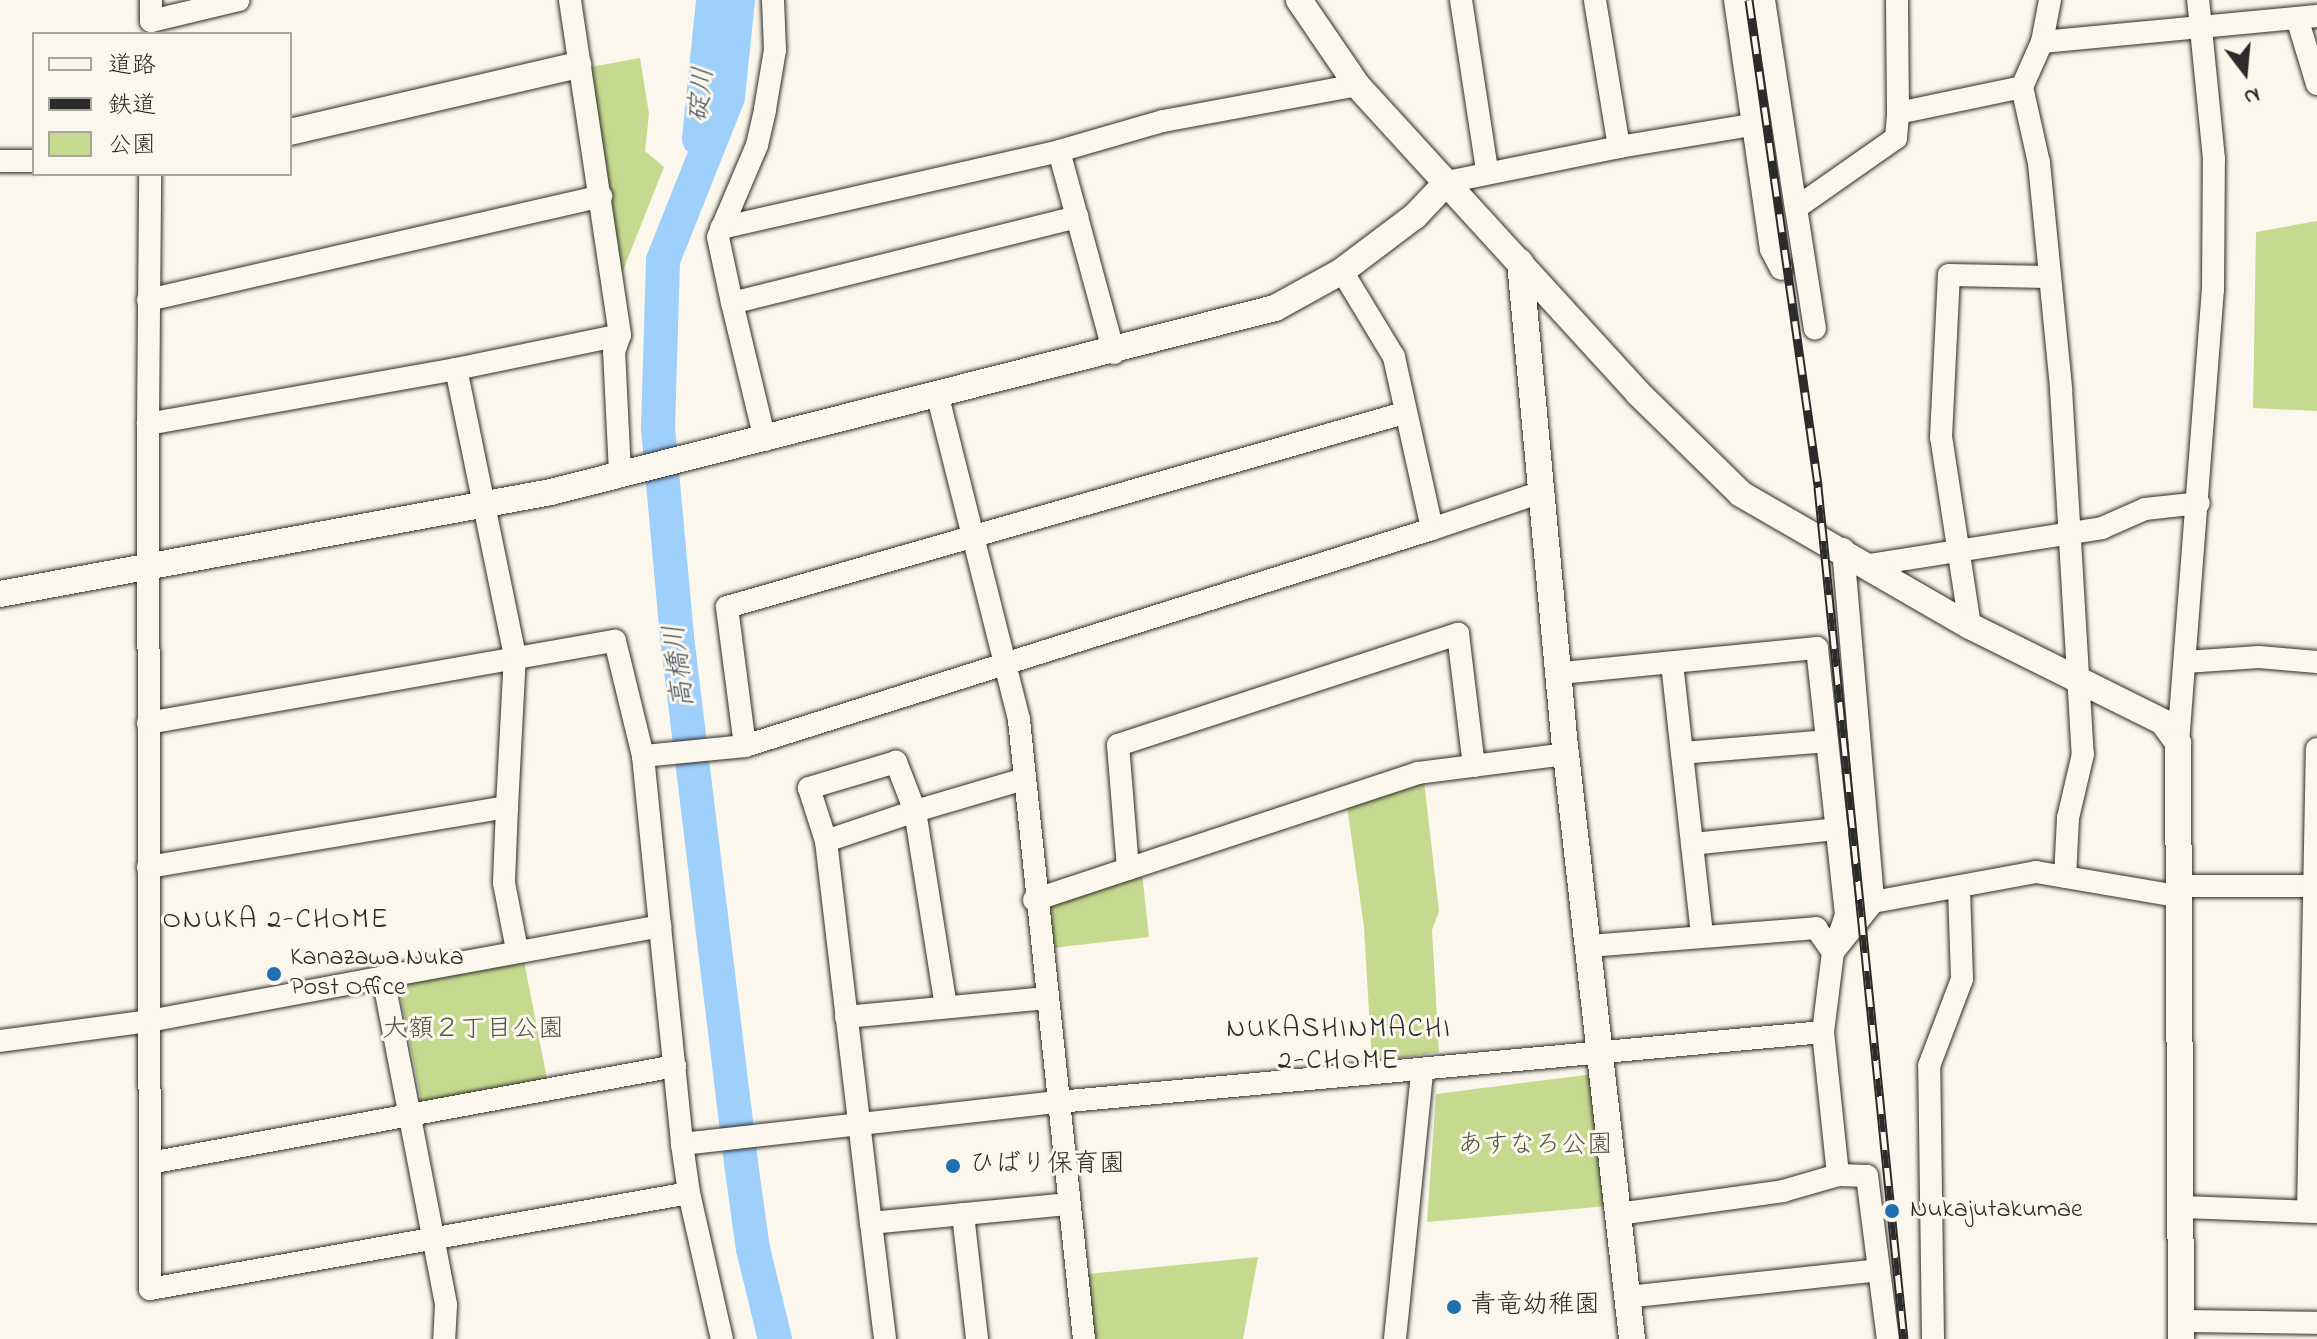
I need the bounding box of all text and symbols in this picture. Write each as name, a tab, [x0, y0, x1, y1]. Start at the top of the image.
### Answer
legend	[32, 32, 292, 176]
north arrow	[2205, 32, 2285, 112]
text: 道路	[108, 49, 156, 84]
water label: 碇川	[683, 65, 723, 125]
text: N	[2240, 78, 2263, 112]
text: 鉄道	[108, 89, 156, 124]
text: 公園	[108, 129, 156, 164]
water label: 高橋川	[659, 622, 703, 710]
district label: ONUKA 2-CHOME	[162, 904, 390, 938]
place label: Kanazawa Nuka Post Office	[290, 943, 464, 1004]
marker: Kanazawa Nuka Post Office	[265, 965, 283, 983]
district label: NUKASHINMACHI 2-CHOME	[1226, 1013, 1452, 1079]
park label: 大額２丁目公園	[382, 1015, 564, 1047]
park label: あすなろ公園	[1457, 1131, 1613, 1163]
place label: ひばり保育園	[969, 1150, 1125, 1182]
marker: ひばり保育園	[944, 1157, 962, 1175]
place label: Nukajutakumae	[1910, 1195, 2083, 1227]
marker: Nukajutakumae	[1881, 1200, 1903, 1222]
place label: 青竜幼稚園	[1470, 1291, 1600, 1323]
marker: 青竜幼稚園	[1445, 1298, 1463, 1316]

